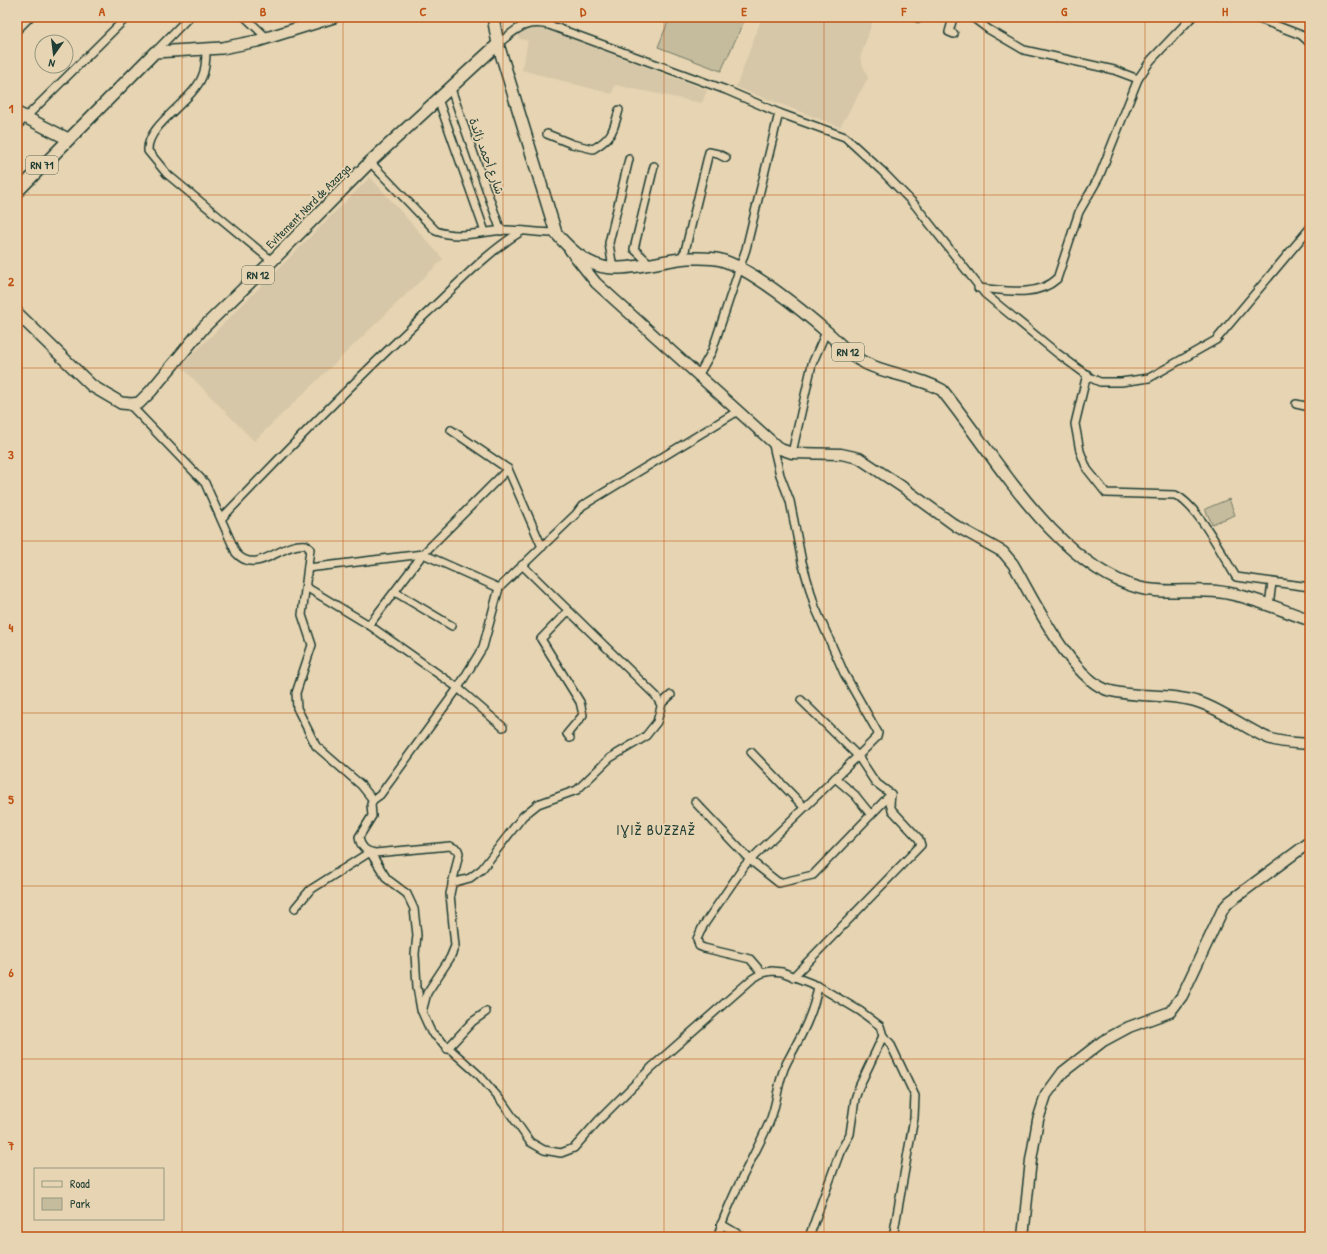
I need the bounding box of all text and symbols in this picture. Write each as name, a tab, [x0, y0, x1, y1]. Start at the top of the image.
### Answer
text: A	[99, 2, 106, 20]
text: B	[260, 2, 267, 20]
text: C	[419, 2, 427, 20]
text: D	[580, 2, 587, 20]
text: E	[741, 2, 747, 20]
text: F	[901, 2, 908, 20]
text: G	[1061, 2, 1068, 20]
text: H	[1222, 2, 1228, 20]
north arrow	[34, 34, 74, 74]
text: N	[47, 56, 56, 71]
text: 1	[9, 99, 14, 117]
street label: شارع أحمد زائدة	[464, 115, 509, 197]
road number: RN 71	[26, 156, 58, 174]
street label: Evitement Nord de Azazga	[262, 160, 354, 252]
road number: RN 12	[242, 266, 274, 284]
text: 2	[8, 272, 15, 290]
road number: RN 12	[832, 343, 864, 361]
text: 3	[8, 445, 14, 463]
text: 4	[9, 618, 14, 636]
text: 5	[8, 790, 14, 808]
district label: IƔIŽ BUZZAŽ	[616, 820, 696, 839]
text: 6	[8, 963, 14, 981]
text: 7	[7, 1136, 15, 1154]
legend	[34, 1168, 164, 1220]
text: Road	[70, 1175, 90, 1192]
text: Park	[70, 1195, 90, 1212]

